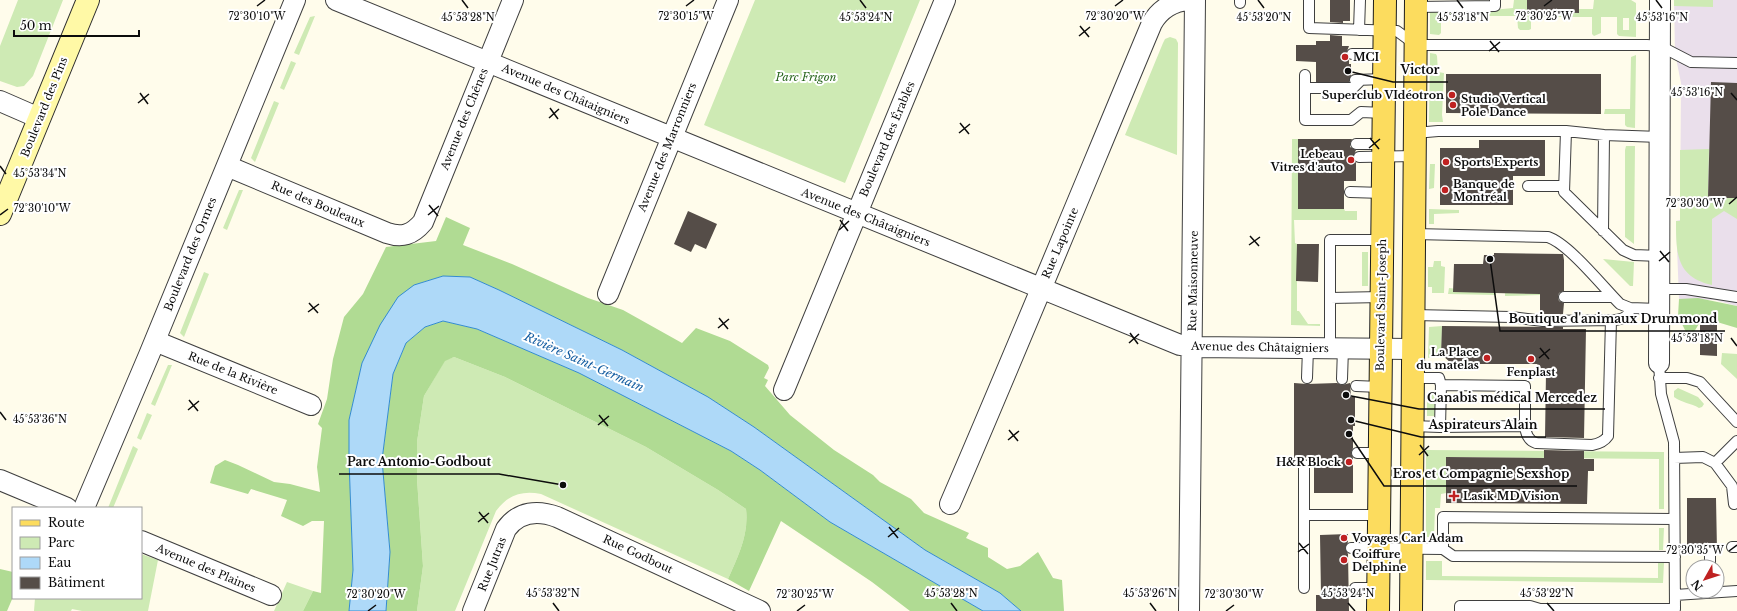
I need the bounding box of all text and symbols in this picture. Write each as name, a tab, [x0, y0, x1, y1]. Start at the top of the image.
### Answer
text: 72°30'10"W	[228, 10, 286, 23]
text: 72°30'15"W	[658, 10, 714, 23]
text: 72°30'20"W	[1086, 10, 1145, 23]
text: 72°30'25"W	[1515, 10, 1573, 23]
text: 45°53'28"N	[441, 11, 495, 24]
text: 45°53'24"N	[839, 11, 893, 24]
text: 45°53'20"N	[1237, 11, 1291, 24]
text: 45°53'18"N	[1437, 11, 1489, 24]
text: 45°53'16"N	[1636, 11, 1688, 24]
scale bar	[14, 12, 139, 38]
text: 50 m	[20, 18, 52, 33]
place label: MCI	[1353, 50, 1380, 64]
marker: MCI	[1340, 52, 1350, 62]
street label: Boulevard des Pins	[17, 55, 71, 159]
callout: Victor	[1393, 58, 1448, 82]
street label: Avenue des Châtaigniers	[499, 60, 632, 127]
text: Victor	[1399, 62, 1440, 77]
street label: Avenue des Chênes	[437, 66, 491, 173]
park label: Parc Frigon	[775, 70, 837, 84]
street label: Boulevard des Érables	[856, 79, 918, 199]
street label: Avenue des Marronniers	[634, 80, 699, 215]
text: 45°53'16"N	[1671, 86, 1723, 99]
place label: Superclub VIdéotron	[1322, 88, 1444, 102]
marker: Superclub VIdéotron	[1447, 90, 1457, 100]
place label: Studio Vertical Pole Dance	[1461, 92, 1546, 119]
marker: Studio Vertical Pole Dance	[1448, 100, 1458, 110]
place label: Lebeau Vitres d'auto	[1270, 147, 1343, 174]
marker: Lebeau Vitres d'auto	[1346, 155, 1356, 165]
place label: Sports Experts	[1454, 155, 1538, 169]
marker: Sports Experts	[1441, 157, 1451, 167]
text: 45°53'34"N	[13, 167, 67, 180]
place label: Banque de Montréal	[1453, 177, 1515, 204]
street label: Rue des Bouleaux	[269, 178, 367, 230]
street label: Avenue des Châtaigniers	[799, 184, 933, 249]
marker: Banque de Montréal	[1440, 185, 1450, 195]
street label: Boulevard des Ormes	[161, 195, 219, 313]
text: 72°30'30"W	[1666, 197, 1725, 210]
text: 72°30'10"W	[13, 202, 71, 215]
street label: Rue Lapointe	[1039, 205, 1081, 281]
street label: Rue Maisonneuve	[1185, 230, 1201, 332]
street label: Boulevard Saint-Joseph	[1373, 238, 1389, 371]
callout: Boutique d'animaux Drummond	[1500, 307, 1725, 331]
text: Boutique d'animaux Drummond	[1509, 311, 1718, 326]
water label: Rivière Saint-Germain	[521, 328, 647, 395]
text: 45°53'18"N	[1671, 332, 1723, 345]
street label: Avenue des Châtaigniers	[1190, 339, 1329, 355]
place label: La Place du matelas	[1416, 345, 1480, 372]
street label: Rue de la Rivière	[186, 349, 280, 397]
marker: La Place du matelas	[1482, 353, 1492, 363]
marker: Fenplast	[1526, 354, 1536, 364]
place label: Fenplast	[1507, 365, 1556, 379]
callout: Canabis médical Mercedez	[1419, 385, 1605, 409]
text: Canabis médical Mercedez	[1427, 390, 1597, 405]
text: 45°53'36"N	[13, 413, 67, 426]
callout: Aspirateurs Alain	[1421, 413, 1546, 437]
text: Aspirateurs Alain	[1427, 417, 1538, 432]
callout: Parc Antonio-Godbout	[339, 450, 499, 474]
text: Parc Antonio-Godbout	[347, 454, 491, 469]
place label: H&R Block	[1276, 455, 1342, 469]
marker: H&R Block	[1344, 457, 1354, 467]
callout: Eros et Compagnie Sexshop	[1384, 462, 1577, 486]
text: Eros et Compagnie Sexshop	[1393, 466, 1569, 481]
place label: Lasik MD Vision	[1463, 489, 1559, 503]
marker: Lasik MD Vision	[1448, 490, 1460, 502]
legend	[12, 507, 142, 599]
text: Route	[48, 515, 85, 530]
place label: Voyages Carl Adam	[1351, 531, 1463, 545]
street label: Rue Godbout	[601, 532, 676, 577]
marker: Voyages Carl Adam	[1339, 533, 1349, 543]
text: Parc	[48, 535, 75, 550]
street label: Rue Jutras	[475, 535, 509, 593]
street label: Avenue des Plaines	[153, 540, 258, 595]
text: 72°30'35"W	[1666, 544, 1724, 557]
place label: Coiffure Delphine	[1352, 547, 1407, 574]
text: Eau	[48, 555, 71, 570]
marker: Coiffure Delphine	[1339, 555, 1349, 565]
north arrow	[1685, 559, 1725, 599]
text: Bâtiment	[48, 575, 106, 590]
text: N	[1688, 576, 1706, 594]
text: 45°53'32"N	[526, 587, 580, 600]
text: 45°53'28"N	[924, 587, 978, 600]
text: 45°53'26"N	[1123, 587, 1177, 600]
text: 45°53'24"N	[1321, 587, 1375, 600]
text: 45°53'22"N	[1520, 587, 1574, 600]
text: 72°30'20"W	[347, 588, 406, 601]
text: 72°30'25"W	[776, 588, 834, 601]
text: 72°30'30"W	[1205, 588, 1264, 601]

